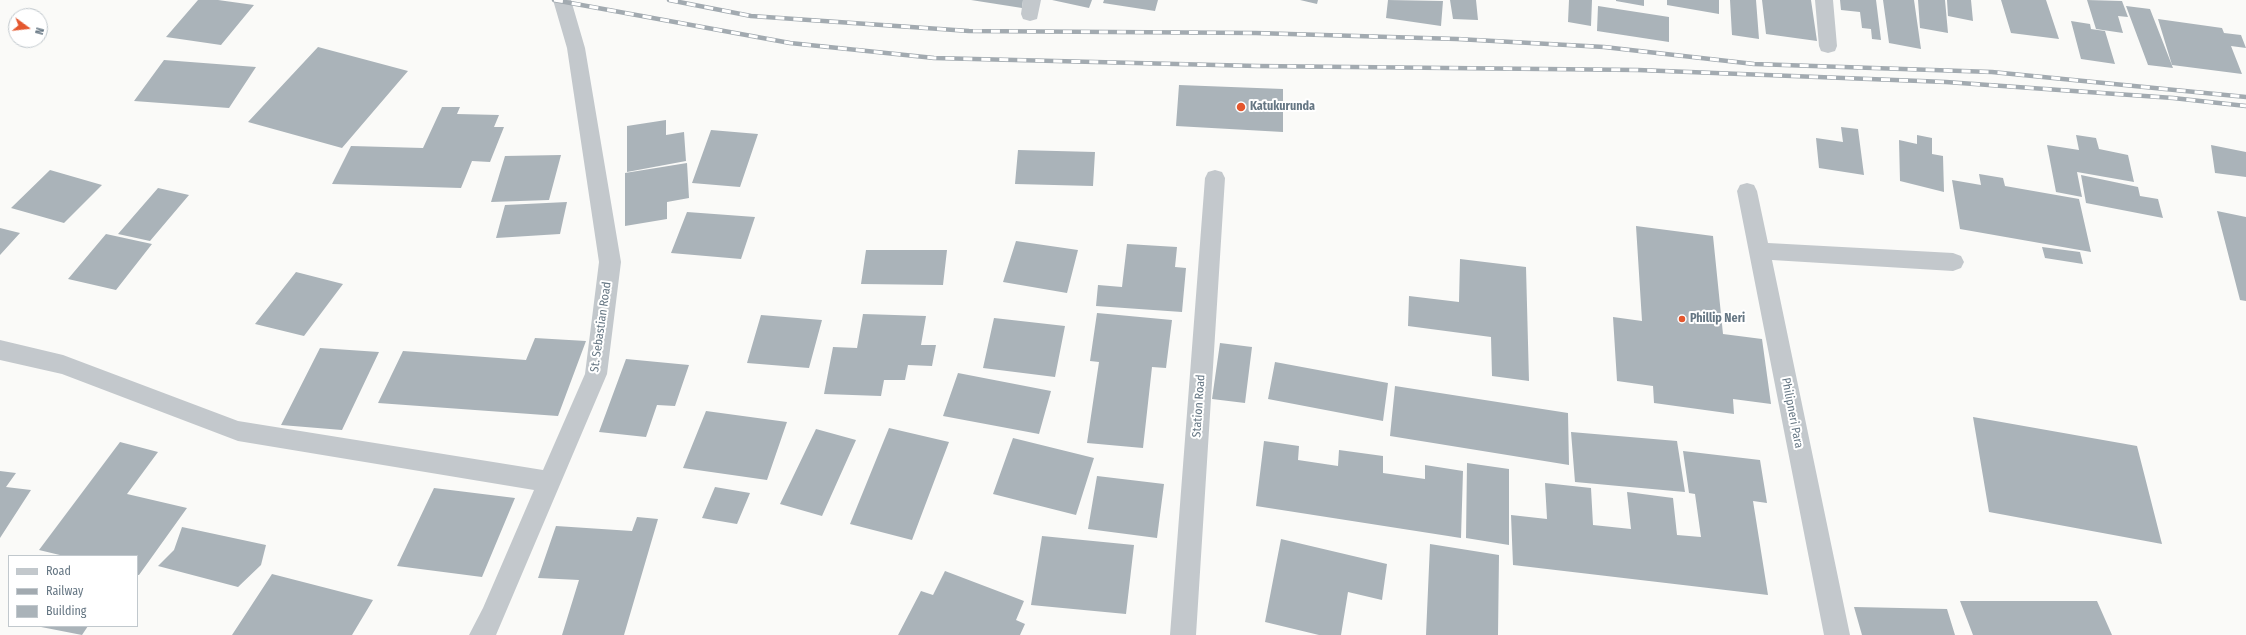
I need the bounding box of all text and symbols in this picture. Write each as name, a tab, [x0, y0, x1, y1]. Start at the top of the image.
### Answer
north arrow	[8, 8, 48, 48]
text: N	[32, 26, 46, 36]
place label: Katukurunda	[1250, 100, 1315, 114]
marker: Katukurunda	[1235, 101, 1247, 113]
street label: St. Sebastian Road	[588, 281, 614, 373]
place label: Phillip Neri	[1690, 312, 1745, 326]
marker: Phillip Neri	[1677, 314, 1687, 324]
street label: Station Road	[1190, 374, 1208, 438]
street label: Philipneri Para	[1778, 377, 1806, 449]
legend	[8, 555, 138, 627]
text: Road	[46, 564, 71, 578]
text: Railway	[46, 584, 83, 598]
text: Building	[46, 604, 86, 618]

